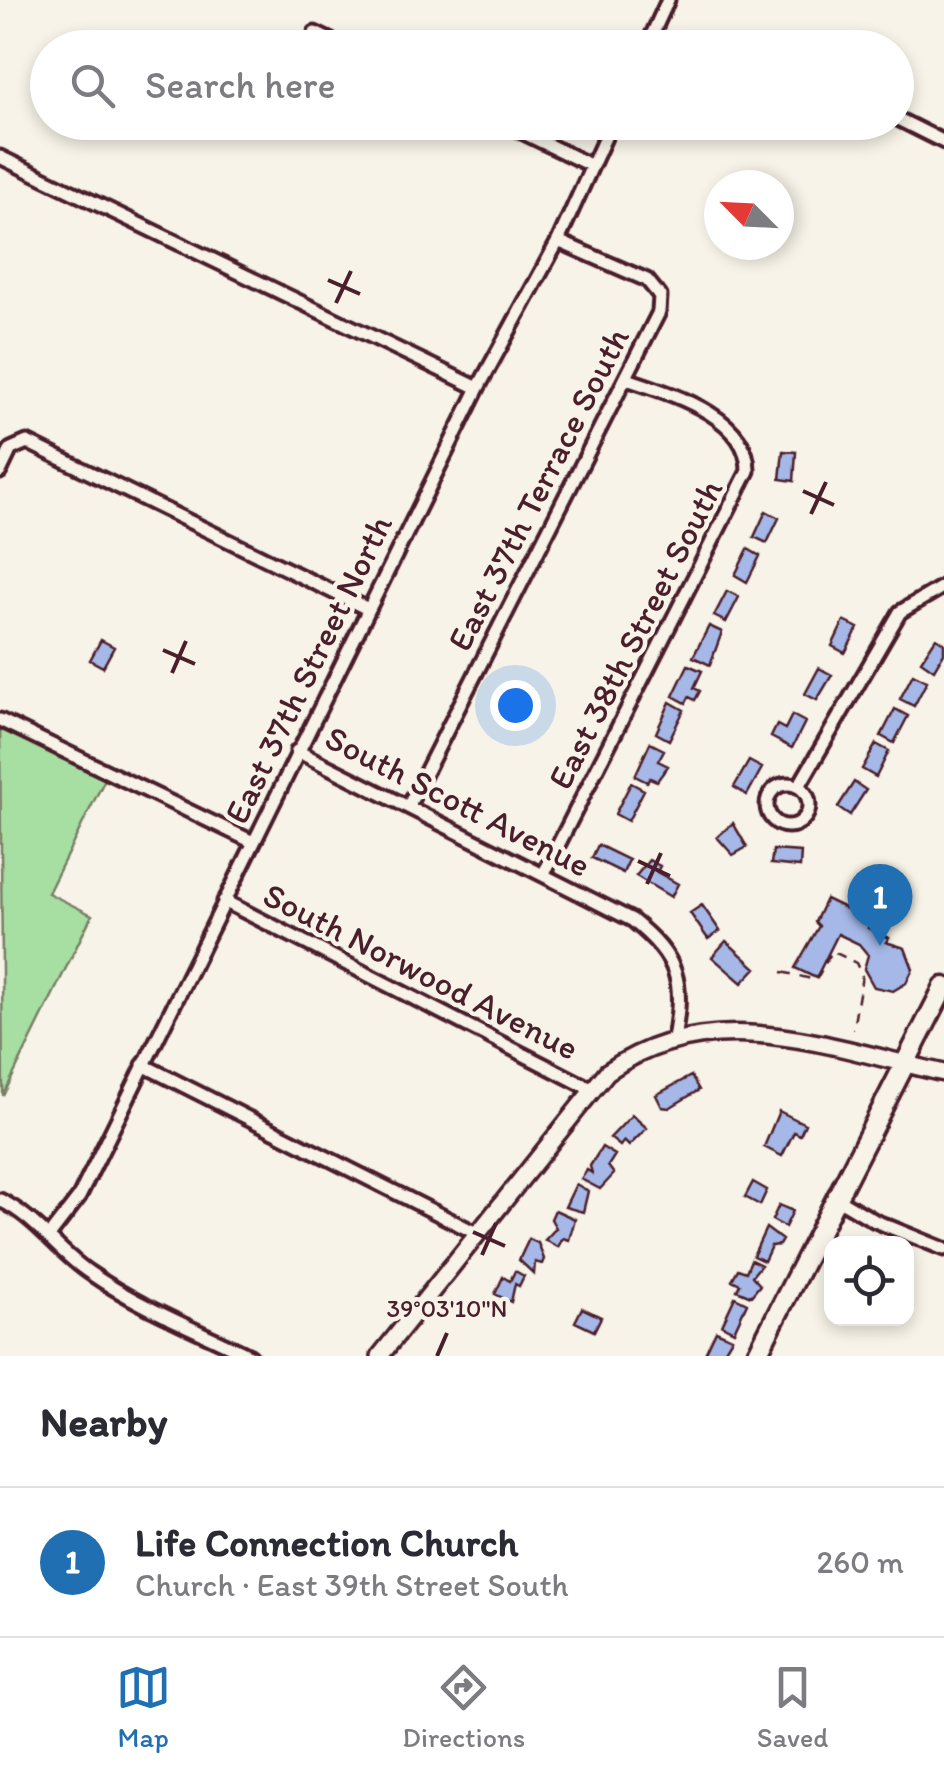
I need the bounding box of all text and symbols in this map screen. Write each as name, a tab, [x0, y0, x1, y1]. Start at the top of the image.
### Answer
search box	[30, 30, 914, 140]
icon: search	[65, 58, 120, 113]
text: Search here	[145, 62, 336, 108]
north arrow	[704, 170, 794, 260]
street label: East 37th Terrace South	[438, 320, 638, 658]
street label: East 38th Street South	[539, 472, 731, 796]
street label: East 37th Street North	[215, 508, 401, 830]
your location	[490, 680, 541, 731]
street label: South Scott Avenue	[318, 716, 598, 886]
pin: 1	[848, 864, 912, 946]
street label: South Norwood Avenue	[256, 873, 586, 1069]
map controls	[824, 1236, 914, 1326]
button: locate	[824, 1236, 914, 1326]
text: 39°03'10"N	[387, 1293, 507, 1323]
text: Nearby	[40, 1396, 167, 1447]
text: Life Connection Church	[135, 1520, 518, 1566]
text: 1	[65, 1543, 80, 1581]
text: 260 m	[816, 1543, 904, 1581]
text: Church · East 39th Street South	[135, 1566, 569, 1604]
tab: Map	[116, 1660, 171, 1754]
tab: Directions	[402, 1660, 525, 1754]
tab: Saved	[757, 1660, 828, 1754]

